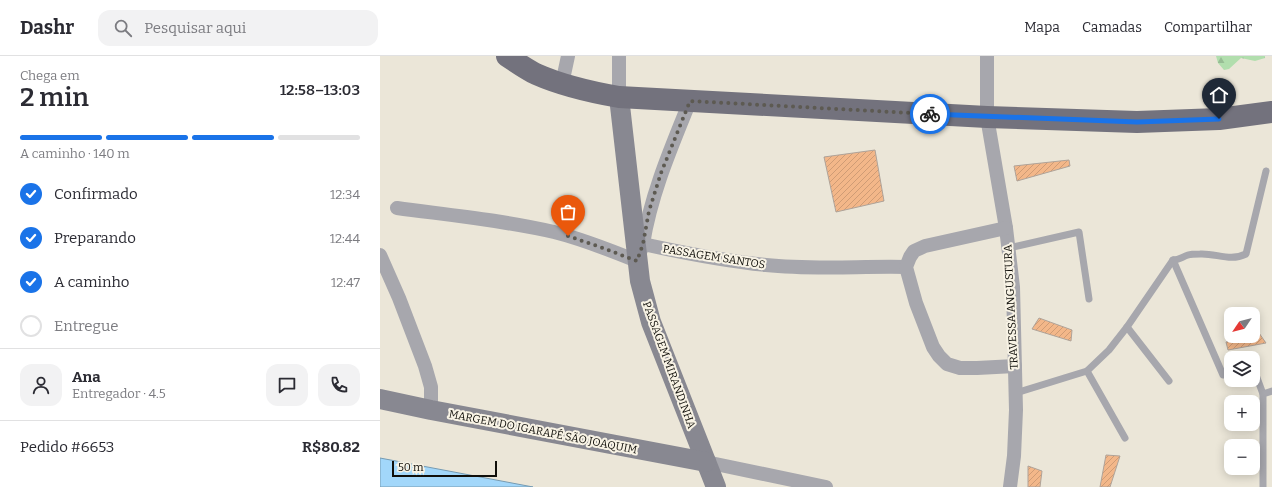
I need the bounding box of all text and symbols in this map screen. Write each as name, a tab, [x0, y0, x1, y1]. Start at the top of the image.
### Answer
search box	[98, 10, 378, 46]
text: Dashr	[20, 16, 74, 39]
icon: search	[112, 17, 134, 39]
text: Pesquisar aqui	[144, 19, 246, 37]
text: Mapa	[1024, 19, 1060, 36]
text: Camadas	[1082, 19, 1142, 36]
text: Compartilhar	[1164, 19, 1252, 36]
text: Chega em	[20, 68, 80, 83]
pin	[1202, 78, 1236, 119]
text: 12:58–13:03	[280, 81, 360, 99]
text: 2 min	[20, 82, 89, 113]
icon: home	[1208, 84, 1230, 106]
courier	[910, 94, 950, 134]
icon: bike	[919, 103, 941, 125]
text: A caminho · 140 m	[20, 146, 130, 161]
icon: check	[20, 183, 42, 205]
text: Confirmado	[54, 185, 138, 203]
text: 12:34	[330, 187, 360, 202]
pin	[551, 195, 585, 236]
icon: bag	[557, 201, 579, 223]
icon: check	[20, 227, 42, 249]
text: Preparando	[54, 229, 136, 247]
text: 12:44	[330, 231, 360, 246]
street label: PASSAGEM SANTOS	[662, 242, 766, 272]
street label: TRAVESSA ANGUSTURA	[1001, 244, 1021, 370]
icon: check	[20, 271, 42, 293]
text: A caminho	[54, 273, 130, 291]
text: 12:47	[331, 275, 360, 290]
street label: PASSAGEM MIRANDINHA	[640, 300, 698, 431]
north arrow	[1224, 307, 1260, 343]
map controls	[1224, 307, 1260, 475]
text: Entregue	[54, 317, 118, 335]
button: layers	[1224, 351, 1260, 387]
button: person	[20, 364, 62, 406]
button: chat	[266, 364, 308, 406]
button: phone	[318, 364, 360, 406]
text: Ana	[72, 368, 101, 386]
text: Entregador · 4.5	[72, 386, 166, 401]
button: +	[1224, 395, 1260, 431]
street label: MARGEM DO IGARAPÉ SÃO JOAQUIM	[448, 406, 639, 457]
text: Pedido #6653	[20, 438, 114, 456]
text: R$80.82	[302, 438, 360, 456]
button: −	[1224, 439, 1260, 475]
scale bar	[392, 459, 497, 478]
text: 50 m	[398, 461, 424, 474]

